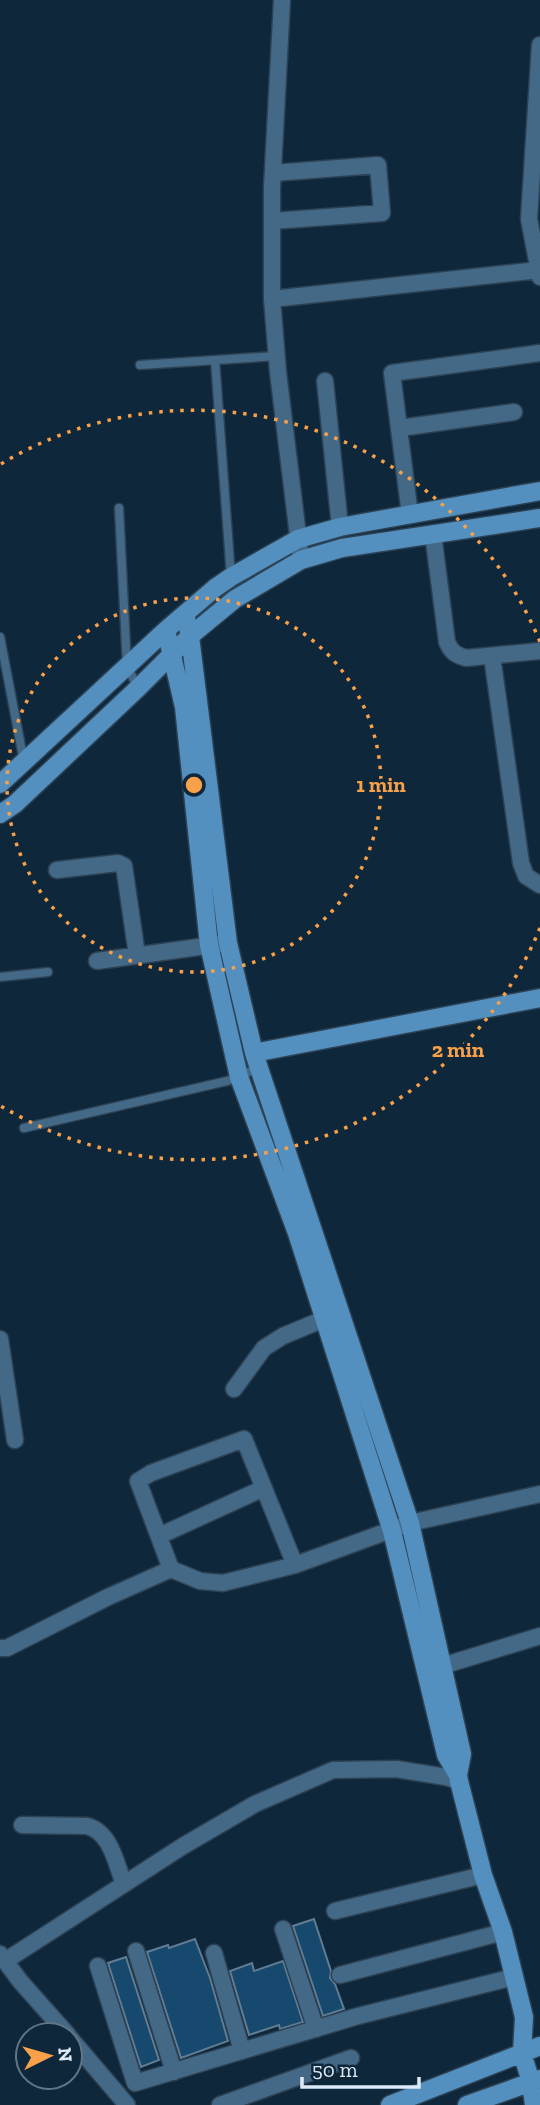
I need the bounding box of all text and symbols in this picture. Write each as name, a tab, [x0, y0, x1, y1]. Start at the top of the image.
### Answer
text: 1 min	[356, 772, 406, 797]
centre of rings	[182, 773, 206, 797]
text: 2 min	[432, 1037, 485, 1062]
north arrow	[14, 2021, 84, 2091]
text: N	[53, 2046, 78, 2063]
scale bar	[302, 2046, 419, 2090]
text: 50 m	[312, 2057, 358, 2082]

